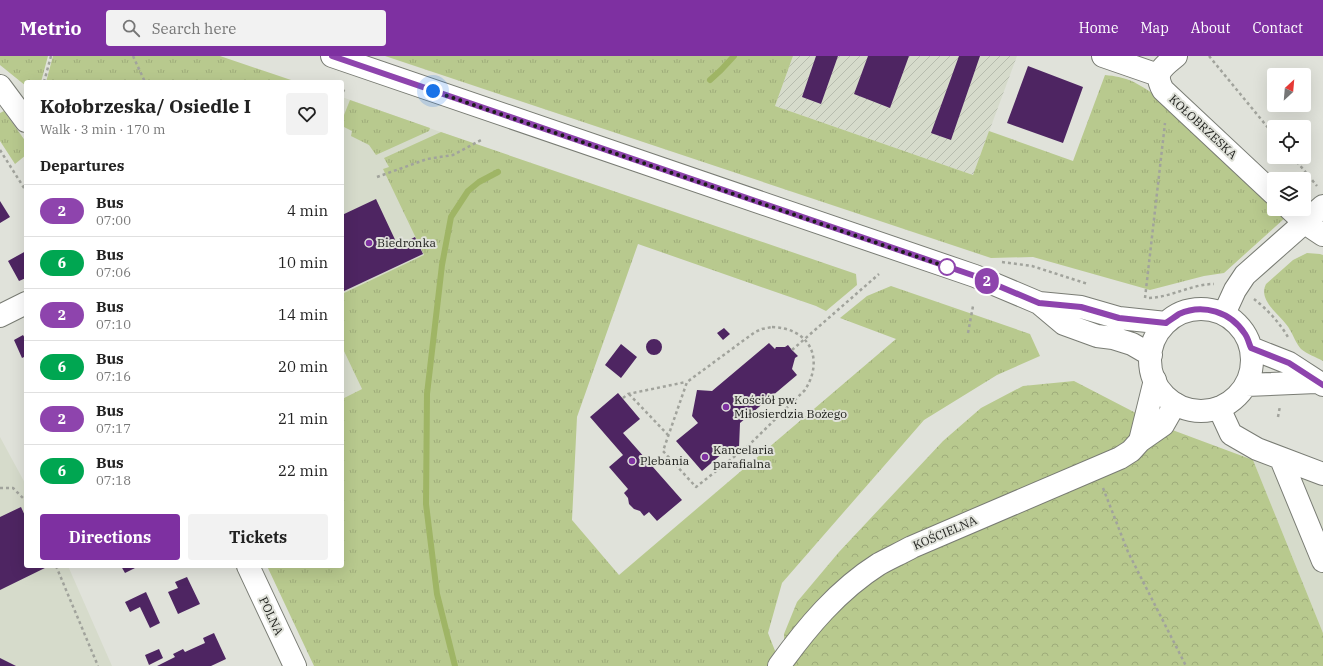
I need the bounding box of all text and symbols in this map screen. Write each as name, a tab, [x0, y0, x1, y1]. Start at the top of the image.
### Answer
search box	[106, 10, 386, 46]
text: Metrio	[20, 16, 82, 40]
icon: search	[120, 17, 142, 39]
text: Search here	[152, 19, 236, 38]
text: Home	[1079, 19, 1118, 37]
text: Map	[1140, 19, 1169, 37]
text: About	[1191, 19, 1230, 37]
text: Contact	[1252, 19, 1303, 37]
north arrow	[1267, 68, 1311, 112]
map controls	[1267, 68, 1311, 216]
your location	[423, 81, 443, 101]
street label: KOŁOBRZESKA	[1166, 91, 1241, 162]
button: heart	[286, 93, 328, 135]
text: Kołobrzeska/ Osiedle I	[40, 94, 251, 118]
button: locate	[1267, 120, 1311, 164]
text: Walk · 3 min · 170 m	[40, 121, 165, 138]
text: Departures	[40, 156, 124, 175]
button: layers	[1267, 172, 1311, 216]
text: Bus	[96, 193, 124, 212]
text: 4 min	[287, 201, 328, 220]
text: 2	[58, 202, 66, 220]
text: 07:00	[96, 212, 131, 229]
place label: Biedronka	[377, 235, 436, 250]
marker: Biedronka	[364, 238, 374, 248]
text: Bus	[96, 245, 124, 264]
text: 10 min	[278, 253, 328, 272]
text: 6	[58, 254, 66, 272]
unlabelled marker	[938, 258, 956, 276]
text: 07:06	[96, 264, 131, 281]
line badge: 2	[974, 268, 1000, 294]
text: 2	[983, 272, 991, 290]
text: Bus	[96, 297, 124, 316]
text: 14 min	[278, 305, 328, 324]
text: 2	[58, 306, 66, 324]
text: 07:10	[96, 316, 131, 333]
text: Bus	[96, 349, 124, 368]
text: 20 min	[278, 357, 328, 376]
text: 6	[58, 358, 66, 376]
text: 07:16	[96, 368, 131, 385]
place label: Kościół pw. Miłosierdzia Bożego	[734, 392, 847, 421]
text: Bus	[96, 401, 124, 420]
marker: Kościół pw. Miłosierdzia Bożego	[721, 402, 731, 412]
text: 21 min	[278, 409, 328, 428]
text: 2	[58, 410, 66, 428]
text: 07:17	[96, 420, 131, 437]
place label: Kancelaria parafialna	[713, 442, 774, 471]
marker: Kancelaria parafialna	[700, 452, 710, 462]
text: Bus	[96, 453, 124, 472]
place label: Plebania	[640, 453, 690, 468]
marker: Plebania	[627, 456, 637, 466]
text: 22 min	[278, 461, 328, 480]
text: 6	[58, 462, 66, 480]
text: 07:18	[96, 472, 131, 489]
street label: KOŚCIELNA	[911, 512, 980, 553]
button: Directions	[40, 514, 180, 560]
button: Tickets	[188, 514, 328, 560]
street label: POLNA	[256, 594, 287, 638]

